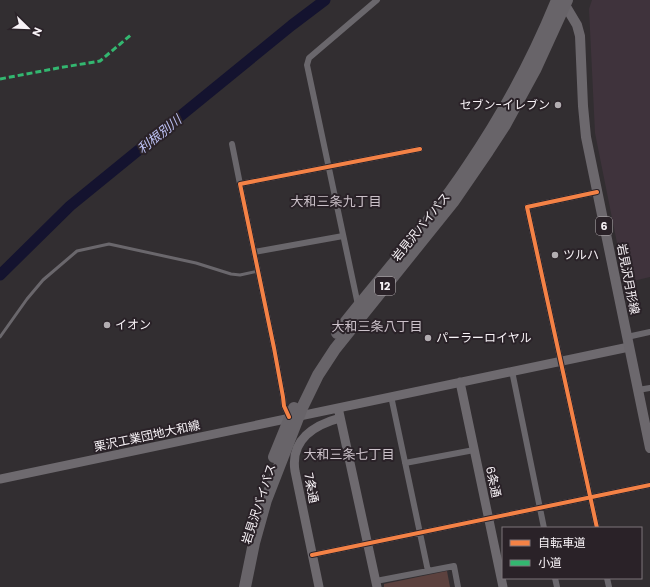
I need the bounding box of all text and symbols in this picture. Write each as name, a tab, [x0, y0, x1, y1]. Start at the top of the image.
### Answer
north arrow	[8, 8, 48, 48]
text: N	[28, 25, 46, 39]
place label: セブン-イレブン	[459, 96, 550, 113]
marker: セブン-イレブン	[553, 100, 563, 110]
water label: 利根別川	[133, 109, 187, 158]
street label: 岩見沢バイパス	[388, 189, 454, 265]
district label: 大和三条九丁目	[290, 192, 382, 211]
road number: 6	[596, 217, 612, 235]
street label: 岩見沢月形線	[613, 242, 644, 316]
place label: ツルハ	[563, 246, 599, 263]
marker: ツルハ	[550, 250, 560, 260]
road number: 12	[375, 277, 395, 295]
place label: イオン	[115, 316, 151, 333]
district label: 大和三条八丁目	[331, 317, 423, 336]
marker: イオン	[102, 320, 112, 330]
place label: パーラーロイヤル	[436, 329, 532, 346]
marker: パーラーロイヤル	[423, 333, 433, 343]
street label: 栗沢工業団地大和線	[92, 416, 201, 455]
district label: 大和三条七丁目	[303, 445, 395, 464]
street label: 岩見沢バイパス	[237, 461, 280, 546]
street label: 6条通	[482, 465, 505, 499]
street label: 7条通	[300, 471, 323, 505]
legend	[502, 527, 642, 579]
text: 自転車道	[538, 534, 586, 551]
text: 小道	[538, 554, 562, 571]

